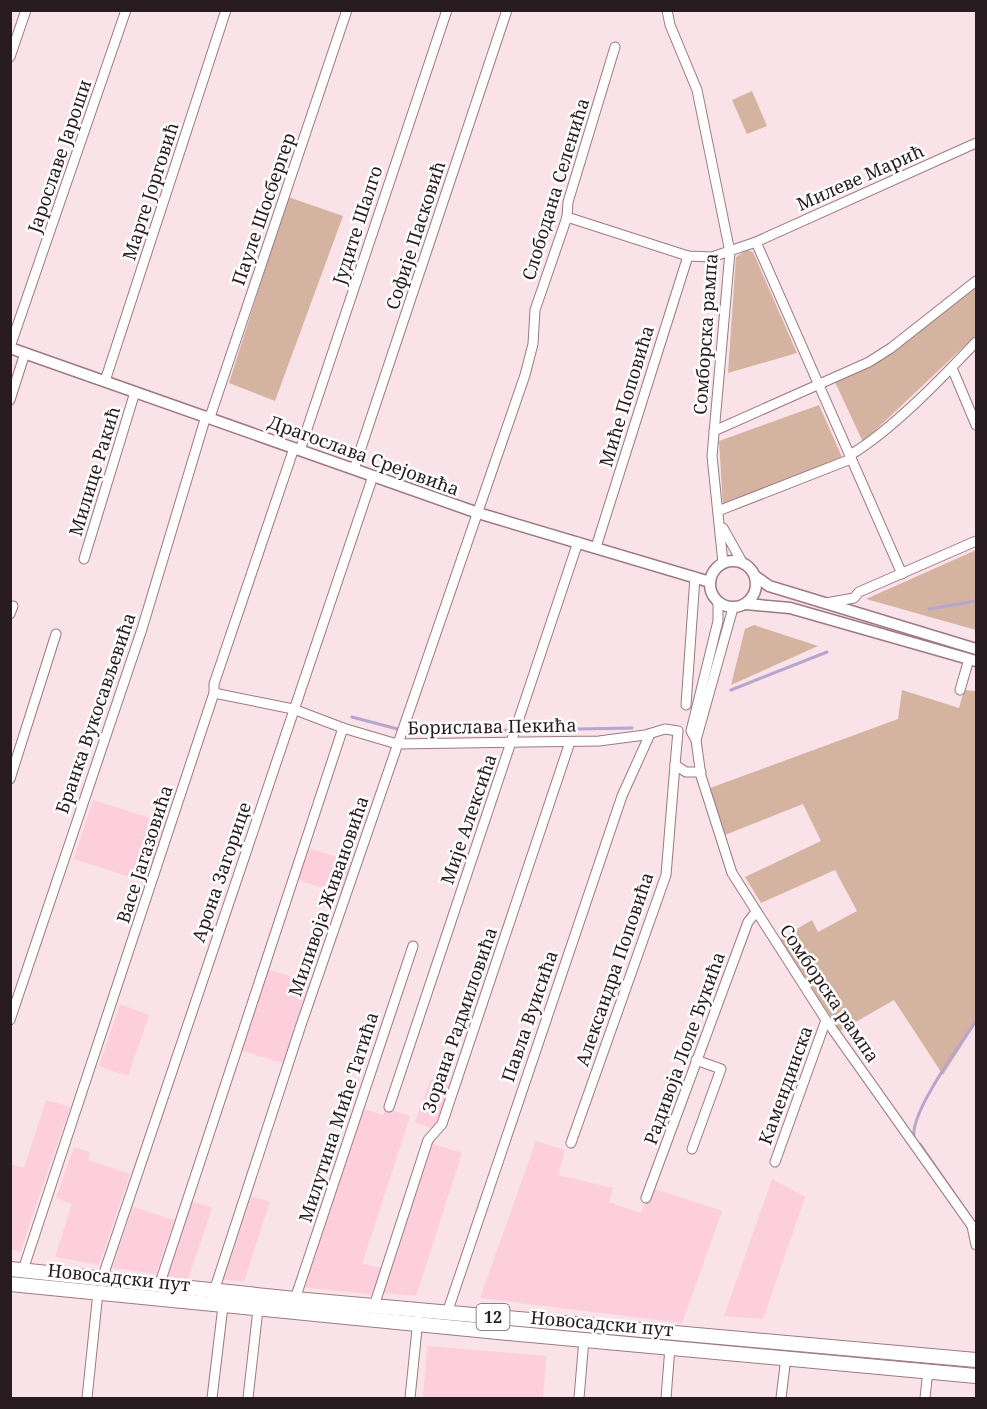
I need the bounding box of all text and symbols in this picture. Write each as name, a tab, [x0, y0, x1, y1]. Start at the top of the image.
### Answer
street label: Јарославе Јароши	[21, 76, 97, 237]
street label: Слободана Селенића	[516, 95, 594, 283]
street label: Марте Јорговић	[116, 119, 184, 263]
street label: Пауле Шосбергер	[226, 130, 300, 288]
street label: Милеве Марић	[792, 138, 928, 216]
street label: Софије Пасковић	[380, 157, 450, 312]
street label: Јудите Шалго	[326, 163, 387, 288]
street label: Сомборска рампа	[687, 252, 723, 416]
street label: Миће Поповића	[593, 322, 659, 470]
street label: Милице Ракић	[63, 403, 125, 539]
street label: Драгослава Срејовића	[265, 409, 463, 501]
street label: Бранка Вукосављевића	[49, 609, 141, 817]
street label: Борислава Пекића	[407, 713, 577, 739]
street label: Мије Алексића	[434, 750, 502, 888]
street label: Васе Јагазовића	[110, 782, 178, 926]
street label: Миливоја Живановића	[282, 793, 374, 999]
street label: Арона Загорице	[186, 799, 256, 945]
street label: Александра Поповића	[569, 869, 659, 1069]
street label: Сомборска рампа	[775, 919, 885, 1067]
street label: Зорана Радмиловића	[416, 924, 502, 1116]
street label: Павла Вуисића	[495, 947, 563, 1085]
street label: Радивоја Лоле Ђукића	[638, 948, 730, 1148]
street label: Милутина Миће Татића	[293, 1009, 383, 1225]
street label: Камендинска	[752, 1022, 818, 1148]
street label: Новосадски пут	[46, 1258, 192, 1296]
road number: 12	[476, 1304, 510, 1330]
street label: Новосадски пут	[530, 1305, 675, 1341]

